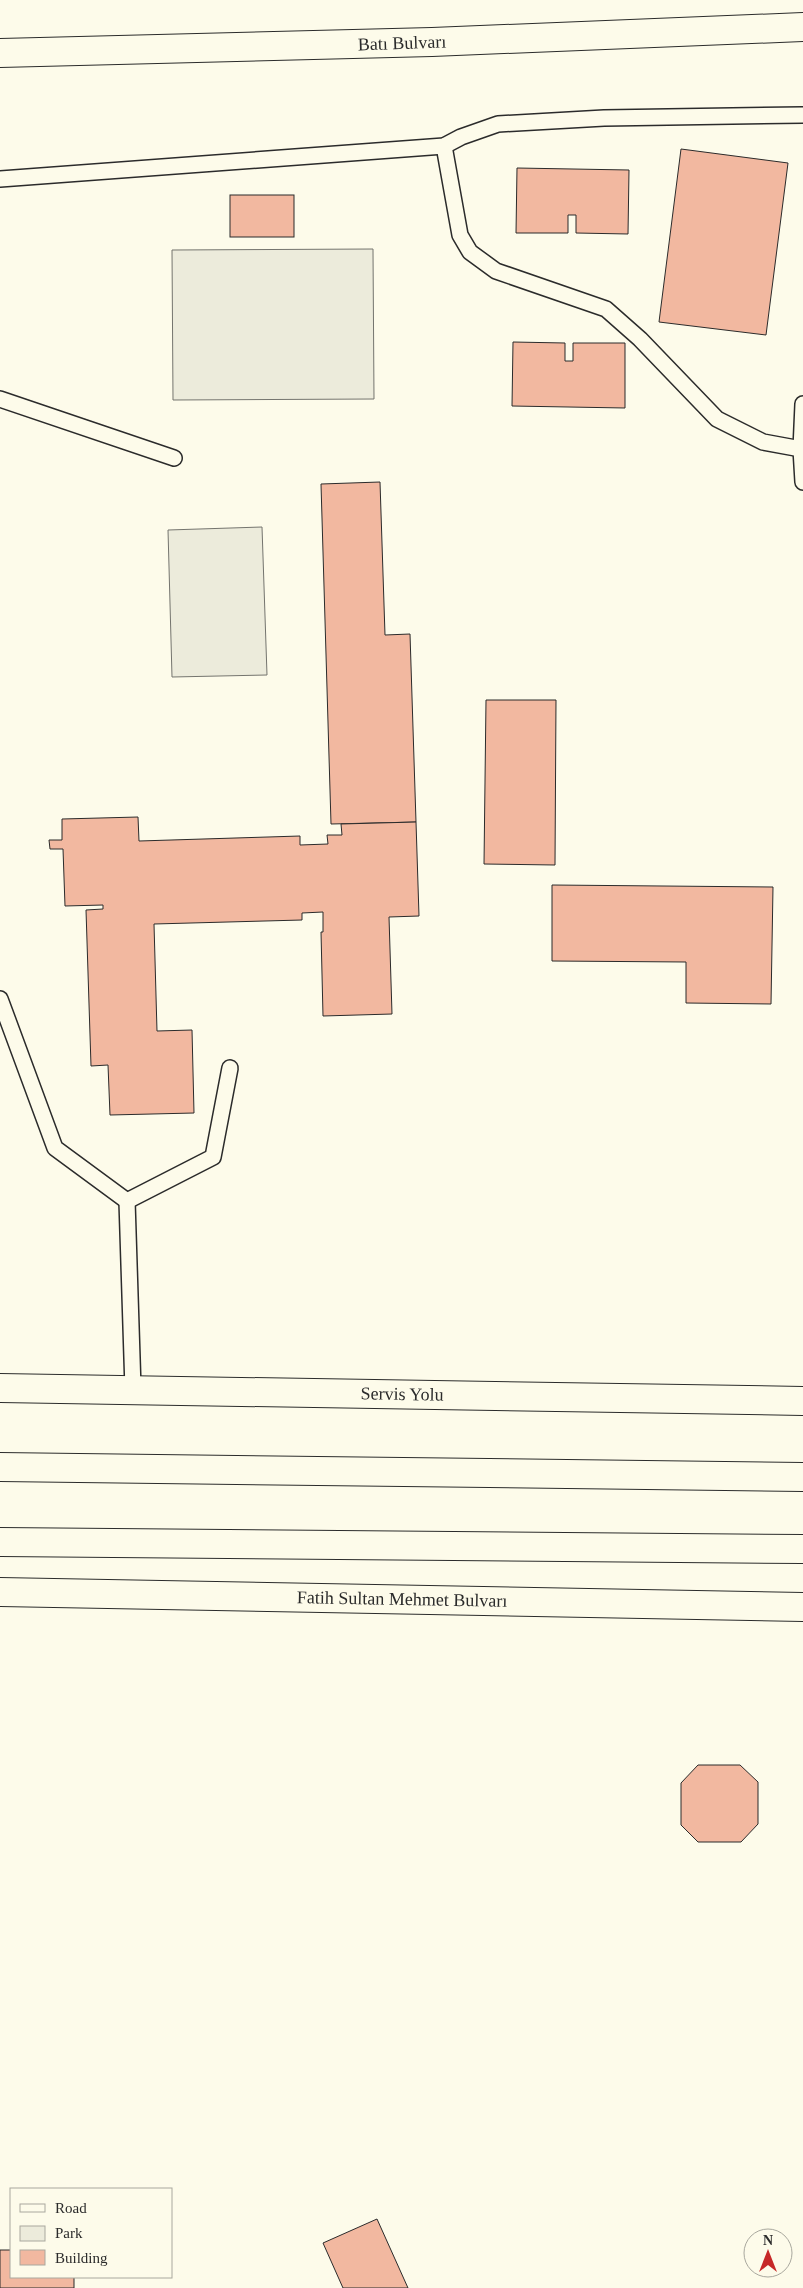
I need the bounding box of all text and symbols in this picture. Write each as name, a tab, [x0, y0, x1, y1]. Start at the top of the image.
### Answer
street label: Batı Bulvarı	[357, 31, 447, 55]
street label: Servis Yolu	[360, 1383, 444, 1405]
street label: Fatih Sultan Mehmet Bulvarı	[297, 1587, 507, 1611]
legend	[10, 2188, 172, 2278]
text: Road	[55, 2200, 87, 2216]
text: Park	[55, 2225, 83, 2241]
north arrow	[743, 2228, 793, 2278]
text: N	[763, 2233, 773, 2248]
text: Building	[55, 2250, 108, 2266]

